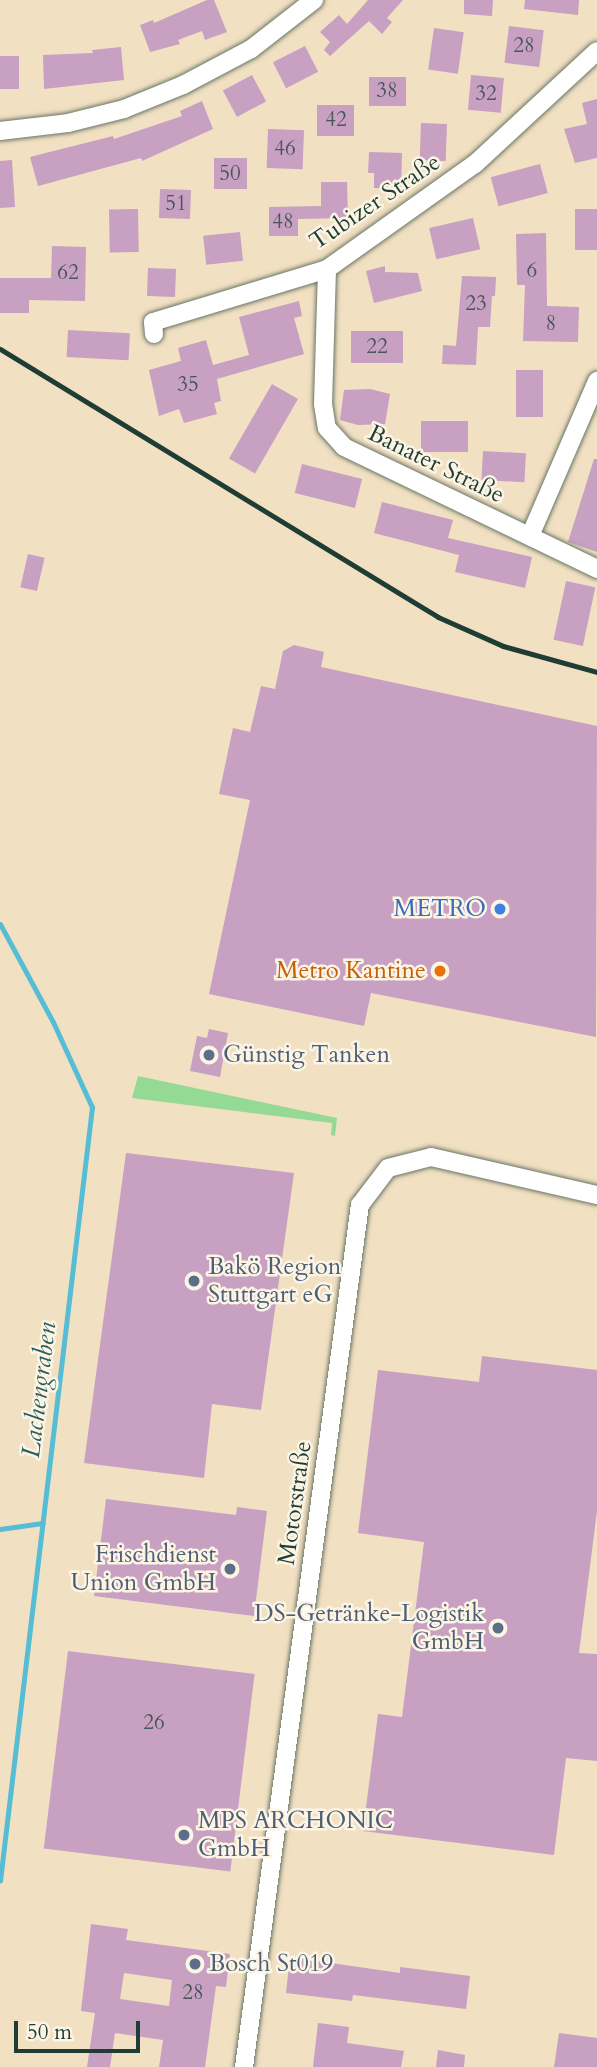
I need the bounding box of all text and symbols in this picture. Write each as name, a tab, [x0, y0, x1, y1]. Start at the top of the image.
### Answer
house number: 28	[513, 33, 535, 59]
house number: 38	[376, 78, 398, 104]
house number: 32	[475, 81, 497, 107]
house number: 42	[325, 107, 347, 133]
house number: 46	[274, 136, 296, 162]
street label: Tubizer Straße	[304, 148, 446, 256]
house number: 50	[219, 161, 241, 187]
house number: 51	[165, 191, 187, 217]
house number: 48	[272, 209, 294, 235]
house number: 6	[527, 258, 537, 284]
house number: 62	[57, 260, 79, 286]
house number: 23	[465, 291, 487, 317]
house number: 8	[546, 311, 556, 337]
house number: 22	[366, 334, 388, 360]
house number: 35	[177, 372, 199, 398]
street label: Banater Straße	[363, 419, 509, 509]
place label: METRO	[394, 895, 486, 923]
marker: METRO	[492, 901, 508, 917]
place label: Metro Kantine	[276, 957, 426, 985]
marker: Metro Kantine	[432, 963, 448, 979]
place label: Günstig Tanken	[223, 1041, 390, 1069]
marker: Günstig Tanken	[201, 1047, 217, 1063]
place label: Bakö Region Stuttgart eG	[208, 1253, 341, 1309]
marker: Bakö Region Stuttgart eG	[186, 1273, 202, 1289]
water label: Lachengraben	[15, 1320, 63, 1460]
street label: Motorstraße	[272, 1439, 318, 1567]
place label: Frischdienst Union GmbH	[71, 1541, 216, 1597]
marker: Frischdienst Union GmbH	[222, 1561, 238, 1577]
place label: DS-Getränke-Logistik GmbH	[254, 1600, 484, 1656]
marker: DS-Getränke-Logistik GmbH	[490, 1620, 506, 1636]
house number: 26	[143, 1710, 165, 1736]
place label: MPS ARCHONIC GmbH	[198, 1807, 393, 1863]
marker: MPS ARCHONIC GmbH	[176, 1827, 192, 1843]
place label: Bosch St019	[209, 1950, 333, 1978]
marker: Bosch St019	[187, 1956, 203, 1972]
house number: 28	[182, 1980, 204, 2006]
scale bar	[18, 2008, 144, 2052]
text: 50 m	[27, 2018, 72, 2047]

